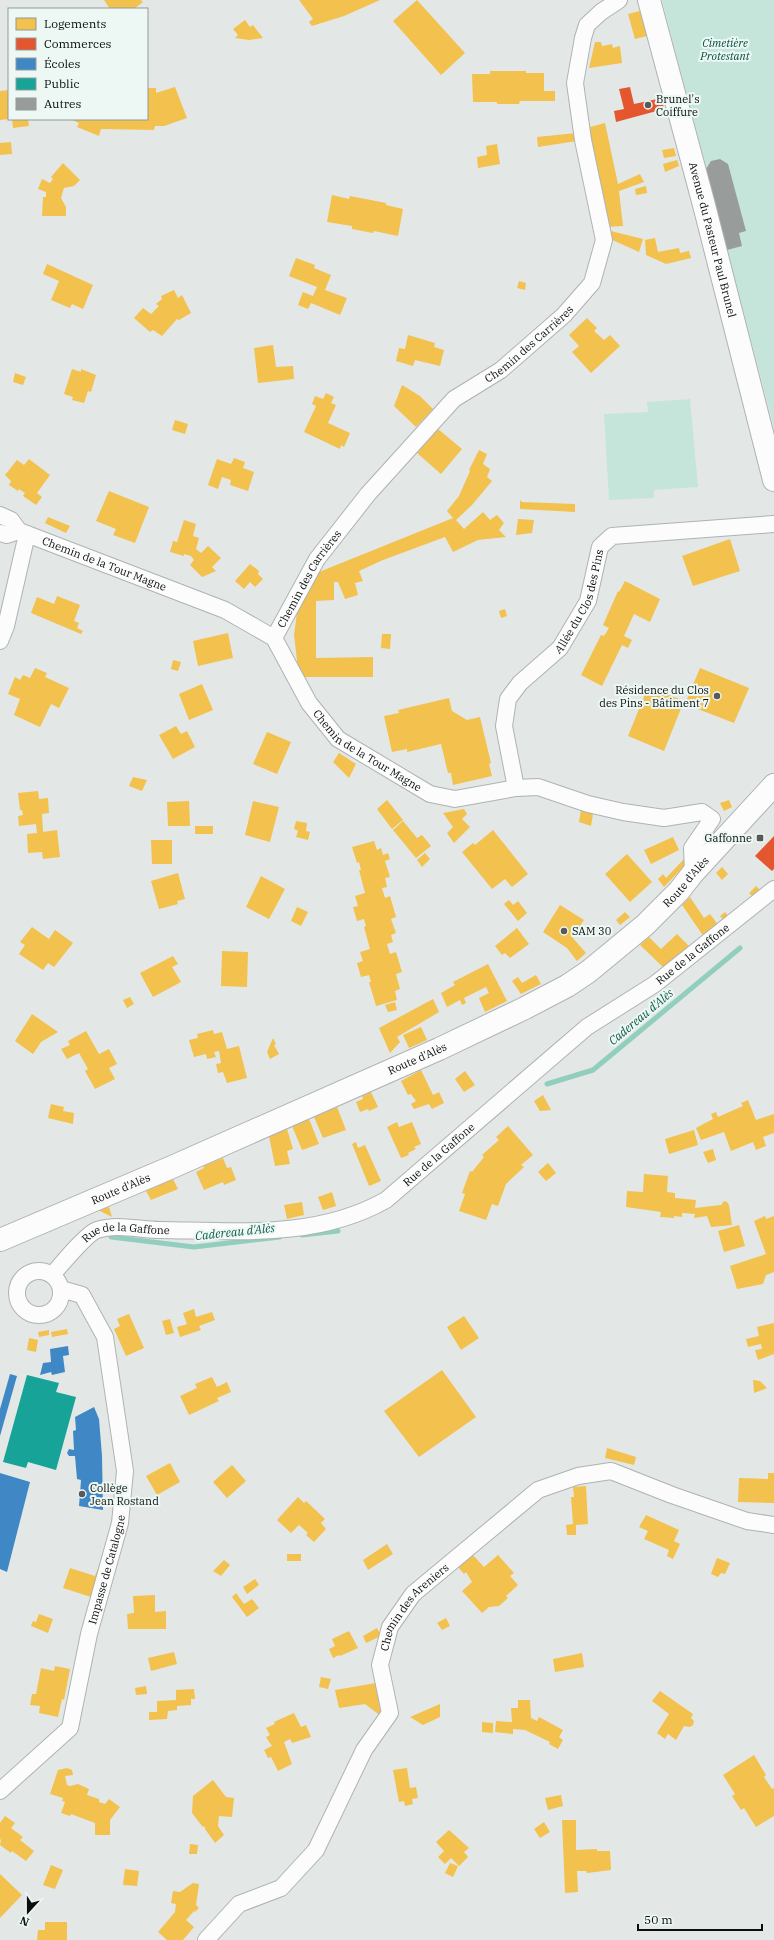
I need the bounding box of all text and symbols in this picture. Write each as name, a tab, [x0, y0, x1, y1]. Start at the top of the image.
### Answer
legend	[8, 8, 148, 120]
text: Logements	[44, 16, 107, 31]
text: Commerces	[44, 36, 112, 51]
park label: Cimetière Protestant	[699, 36, 751, 63]
text: Écoles	[44, 56, 80, 71]
text: Public	[44, 76, 80, 91]
place label: Brunel's Coiffure	[656, 92, 700, 119]
text: Autres	[44, 96, 81, 111]
marker: Brunel's Coiffure	[643, 100, 653, 110]
street label: Avenue du Pasteur Paul Brunel	[686, 160, 739, 319]
street label: Chemin des Carrières	[482, 302, 576, 385]
street label: Chemin des Carrières	[274, 527, 344, 630]
street label: Chemin de la Tour Magne	[40, 534, 169, 594]
street label: Allée du Clos des Pins	[552, 548, 606, 656]
place label: Résidence du Clos des Pins - Bâtiment 7	[599, 683, 709, 710]
marker: Résidence du Clos des Pins - Bâtiment 7	[712, 691, 722, 701]
street label: Chemin de la Tour Magne	[310, 707, 424, 794]
place label: Gaffonne	[704, 831, 752, 845]
marker: Gaffonne	[755, 833, 765, 843]
street label: Route d'Alès	[660, 853, 712, 910]
street label: Rue de la Gaffone	[653, 920, 732, 988]
place label: SAM 30	[572, 924, 612, 938]
marker: SAM 30	[559, 926, 569, 936]
water label: Cadereau d'Alès	[605, 985, 677, 1048]
street label: Route d'Alès	[386, 1039, 449, 1078]
street label: Rue de la Gaffone	[400, 1120, 478, 1189]
street label: Route d'Alès	[89, 1170, 152, 1208]
street label: Rue de la Gaffone	[79, 1220, 170, 1245]
water label: Cadereau d'Alès	[194, 1220, 276, 1243]
place label: Collège Jean Rostand	[90, 1481, 159, 1508]
marker: Collège Jean Rostand	[77, 1489, 87, 1499]
street label: Impasse de Catalogne	[85, 1514, 128, 1626]
street label: Chemin des Areniers	[377, 1560, 452, 1652]
north arrow	[8, 1892, 48, 1932]
scale bar	[638, 1906, 762, 1932]
text: 50 m	[644, 1912, 673, 1927]
text: N	[18, 1913, 31, 1929]

